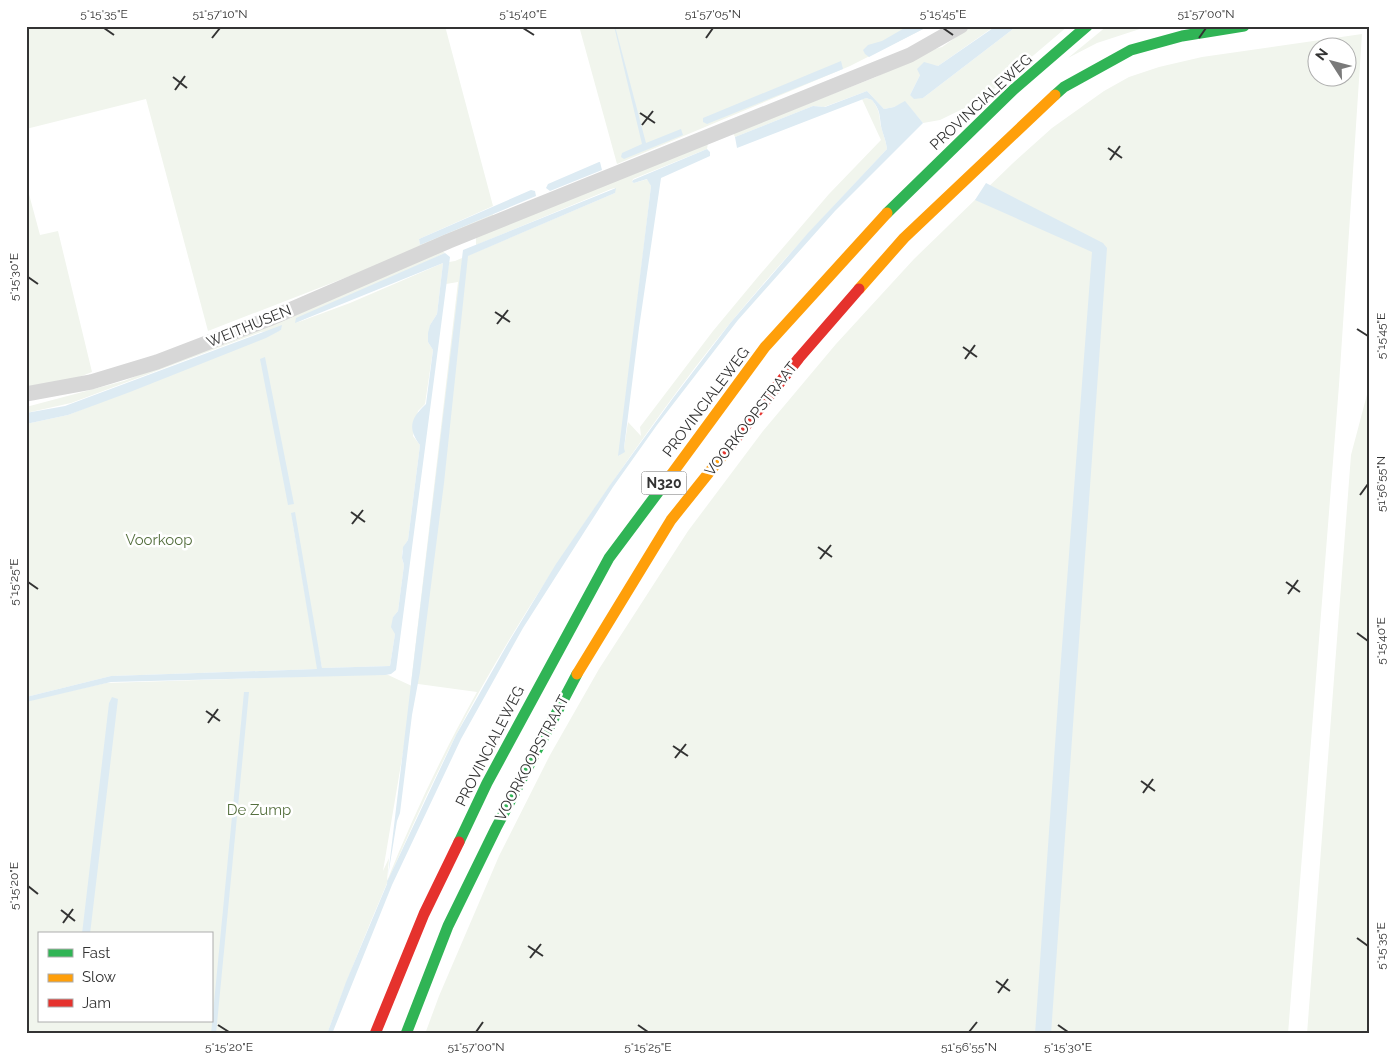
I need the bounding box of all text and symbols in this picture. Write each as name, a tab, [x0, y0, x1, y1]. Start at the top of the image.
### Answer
text: 5°15'35"E	[80, 7, 128, 21]
text: 51°57'10"N	[193, 7, 247, 21]
text: 5°15'40"E	[499, 7, 547, 21]
text: 51°57'05"N	[685, 7, 741, 21]
text: 5°15'45"E	[920, 7, 966, 21]
text: 51°57'00"N	[1177, 7, 1235, 21]
north arrow	[1308, 38, 1358, 88]
text: N	[1312, 45, 1331, 63]
street label: PROVINCIALEWEG	[926, 50, 1036, 154]
text: 5°15'30"E	[7, 253, 21, 301]
street label: WEITHUSEN	[204, 301, 294, 351]
text: 5°15'45"E	[1374, 313, 1388, 359]
street label: PROVINCIALEWEG	[659, 344, 753, 460]
street label: VOORKOOPSTRAAT	[701, 359, 801, 479]
text: 51°56'55"N	[1374, 456, 1388, 512]
road number: N320	[642, 472, 686, 494]
park label: Voorkoop	[126, 531, 192, 549]
text: 5°15'25"E	[7, 558, 21, 606]
text: 5°15'40"E	[1374, 617, 1388, 665]
street label: PROVINCIALEWEG	[452, 683, 528, 809]
street label: VOORKOOPSTRAAT	[491, 692, 573, 824]
park label: De Zump	[227, 801, 291, 819]
text: 5°15'20"E	[7, 862, 21, 910]
text: 5°15'35"E	[1374, 922, 1388, 970]
legend	[38, 932, 212, 1022]
text: Fast	[82, 944, 110, 962]
text: Slow	[82, 968, 116, 986]
text: Jam	[82, 994, 111, 1012]
text: 5°15'20"E	[205, 1040, 253, 1054]
text: 51°57'00"N	[447, 1040, 505, 1054]
text: 5°15'25"E	[624, 1040, 672, 1054]
text: 51°56'55"N	[941, 1040, 997, 1054]
text: 5°15'30"E	[1044, 1040, 1092, 1054]

